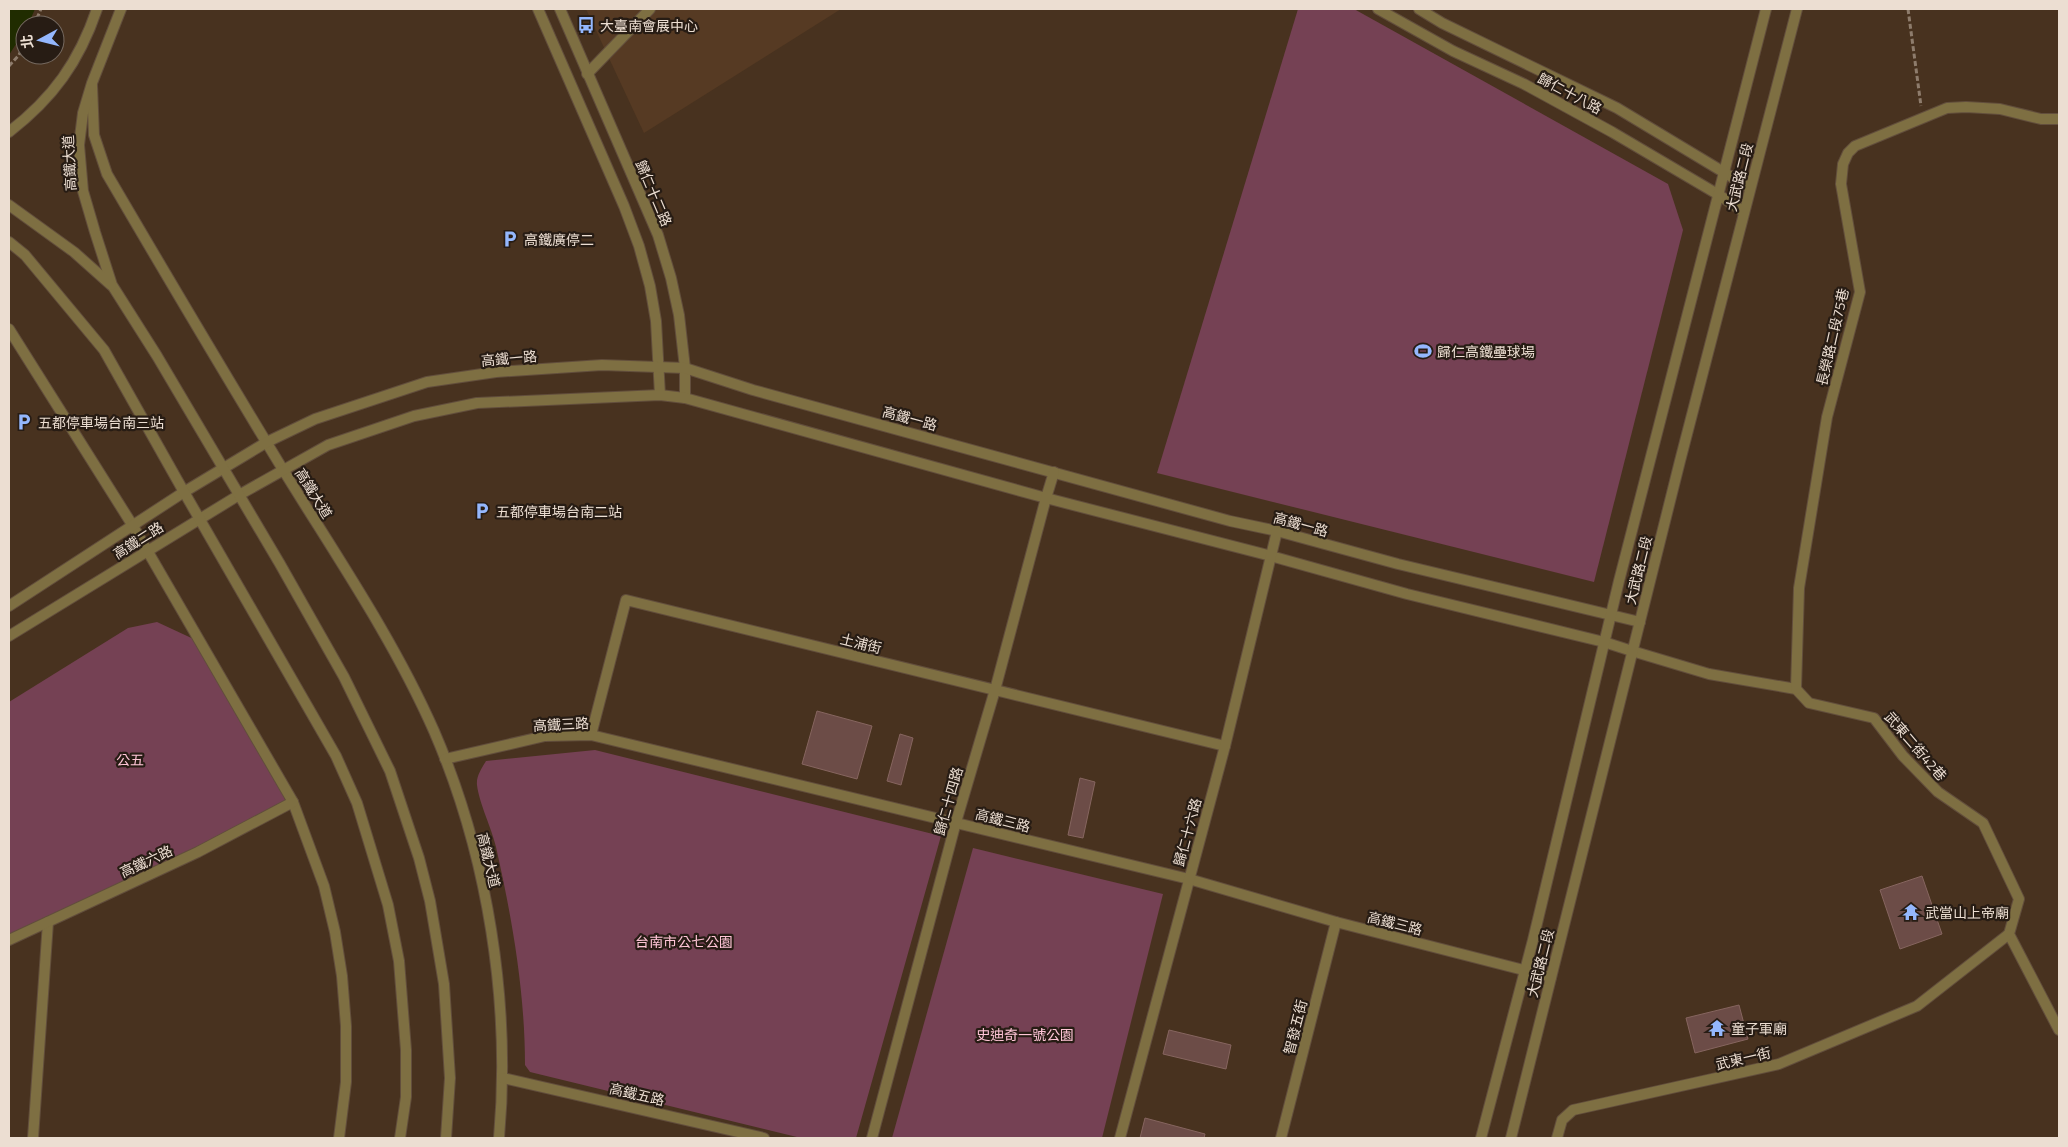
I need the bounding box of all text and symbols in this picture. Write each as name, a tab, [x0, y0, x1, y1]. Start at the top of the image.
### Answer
north arrow	[15, 15, 65, 65]
bus stop icon: 大臺南會展中心	[576, 15, 596, 35]
place label: 大臺南會展中心	[600, 15, 698, 36]
text: 北	[15, 33, 38, 50]
street label: 歸仁十八路	[1534, 67, 1606, 119]
street label: 高鐵大道	[57, 134, 81, 192]
street label: 大武路二段	[1720, 140, 1758, 214]
street label: 歸仁十二路	[631, 157, 677, 229]
parking icon: 高鐵廣停二	[500, 229, 520, 249]
place label: 高鐵廣停二	[524, 229, 594, 250]
street label: 長榮路二段75巷	[1811, 286, 1853, 388]
sports icon: 歸仁高鐵壘球場	[1413, 341, 1433, 361]
place label: 歸仁高鐵壘球場	[1437, 341, 1535, 362]
street label: 高鐵一路	[480, 345, 538, 371]
street label: 高鐵一路	[880, 401, 940, 435]
parking icon: 五都停車場台南三站	[14, 412, 34, 432]
place label: 五都停車場台南三站	[38, 412, 164, 433]
street label: 高鐵大道	[290, 464, 338, 522]
parking icon: 五都停車場台南二站	[472, 501, 492, 521]
place label: 五都停車場台南二站	[496, 501, 622, 522]
street label: 高鐵一路	[1271, 507, 1331, 541]
street label: 高鐵二路	[109, 516, 167, 564]
street label: 大武路二段	[1619, 533, 1657, 607]
street label: 土浦街	[838, 628, 884, 658]
street label: 武東二街42巷	[1880, 707, 1952, 785]
street label: 高鐵三路	[532, 712, 590, 736]
park label: 公五	[116, 749, 144, 770]
street label: 歸仁十四路	[928, 764, 968, 838]
street label: 歸仁十六路	[1168, 795, 1206, 869]
street label: 高鐵三路	[973, 803, 1033, 837]
street label: 高鐵大道	[472, 830, 506, 890]
street label: 高鐵六路	[116, 840, 176, 882]
temple icon: 武當山上帝廟	[1901, 902, 1921, 922]
place label: 武當山上帝廟	[1925, 902, 2009, 923]
street label: 高鐵三路	[1365, 906, 1425, 940]
street label: 大武路二段	[1521, 926, 1559, 1000]
park label: 台南市公七公園	[635, 931, 733, 952]
street label: 智發五街	[1278, 997, 1312, 1057]
temple icon: 童子軍廟	[1707, 1018, 1727, 1038]
place label: 童子軍廟	[1731, 1018, 1787, 1039]
park label: 史迪奇一號公園	[976, 1024, 1074, 1045]
street label: 武東一街	[1713, 1041, 1773, 1075]
street label: 高鐵五路	[607, 1077, 667, 1111]

